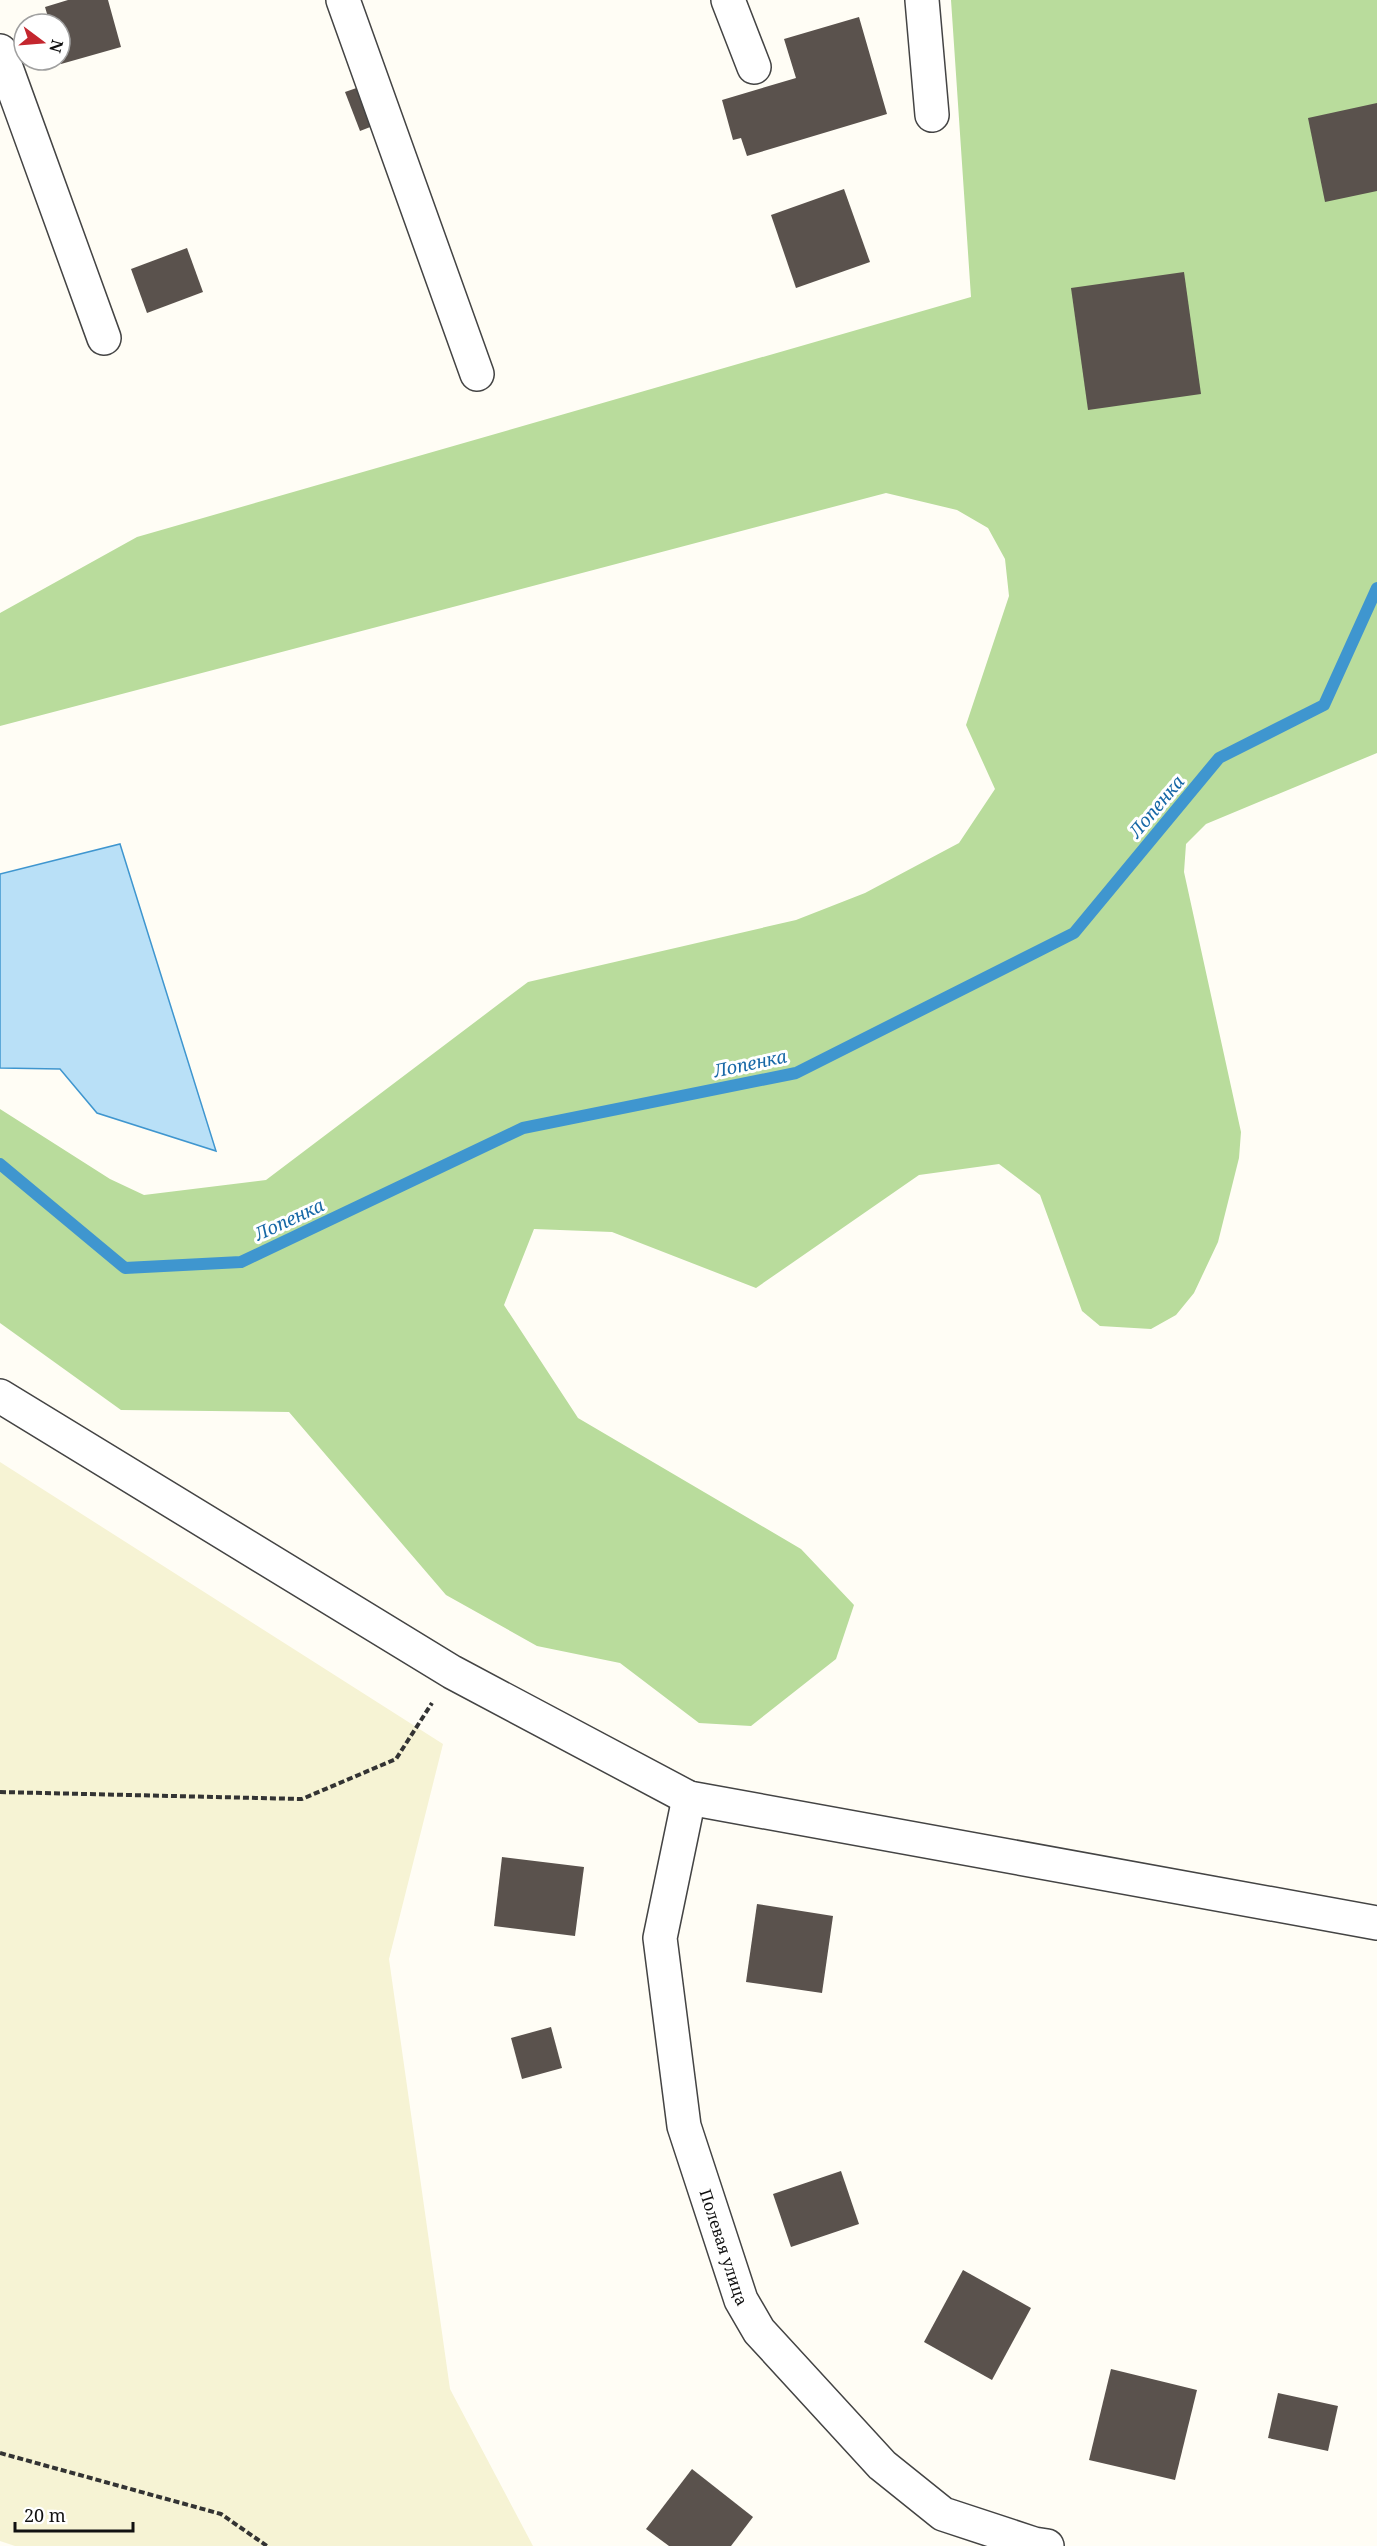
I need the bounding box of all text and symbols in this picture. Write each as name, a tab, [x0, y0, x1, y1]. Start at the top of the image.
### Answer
north arrow	[12, 12, 72, 72]
text: N	[44, 37, 69, 56]
water label: Лопенка	[1122, 770, 1189, 843]
water label: Лопенка	[710, 1044, 789, 1083]
water label: Лопенка	[249, 1192, 328, 1246]
street label: Полевая улица	[694, 2186, 753, 2310]
scale bar	[15, 2495, 134, 2533]
text: 20 m	[24, 2503, 66, 2527]

